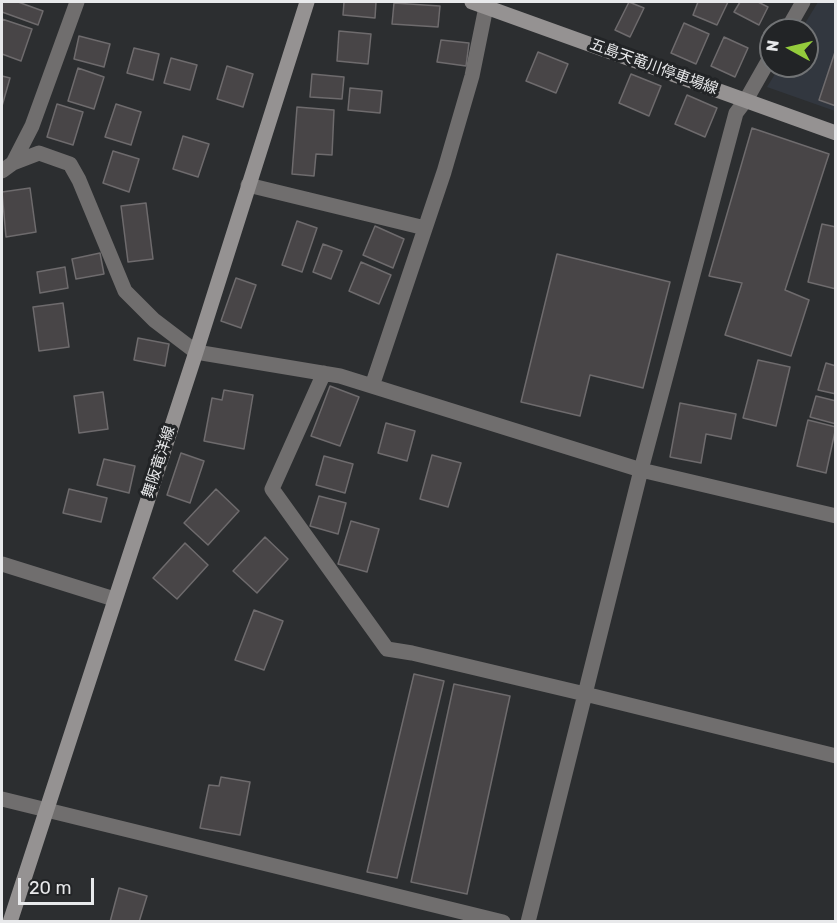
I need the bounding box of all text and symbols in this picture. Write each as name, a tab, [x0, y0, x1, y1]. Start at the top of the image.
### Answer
north arrow	[759, 18, 819, 78]
street label: 五島天竜川停車場線	[587, 35, 721, 99]
text: N	[762, 39, 783, 53]
street label: 舞阪竜洋線	[139, 424, 179, 500]
scale bar	[21, 866, 98, 904]
text: 20 m	[29, 877, 71, 899]

